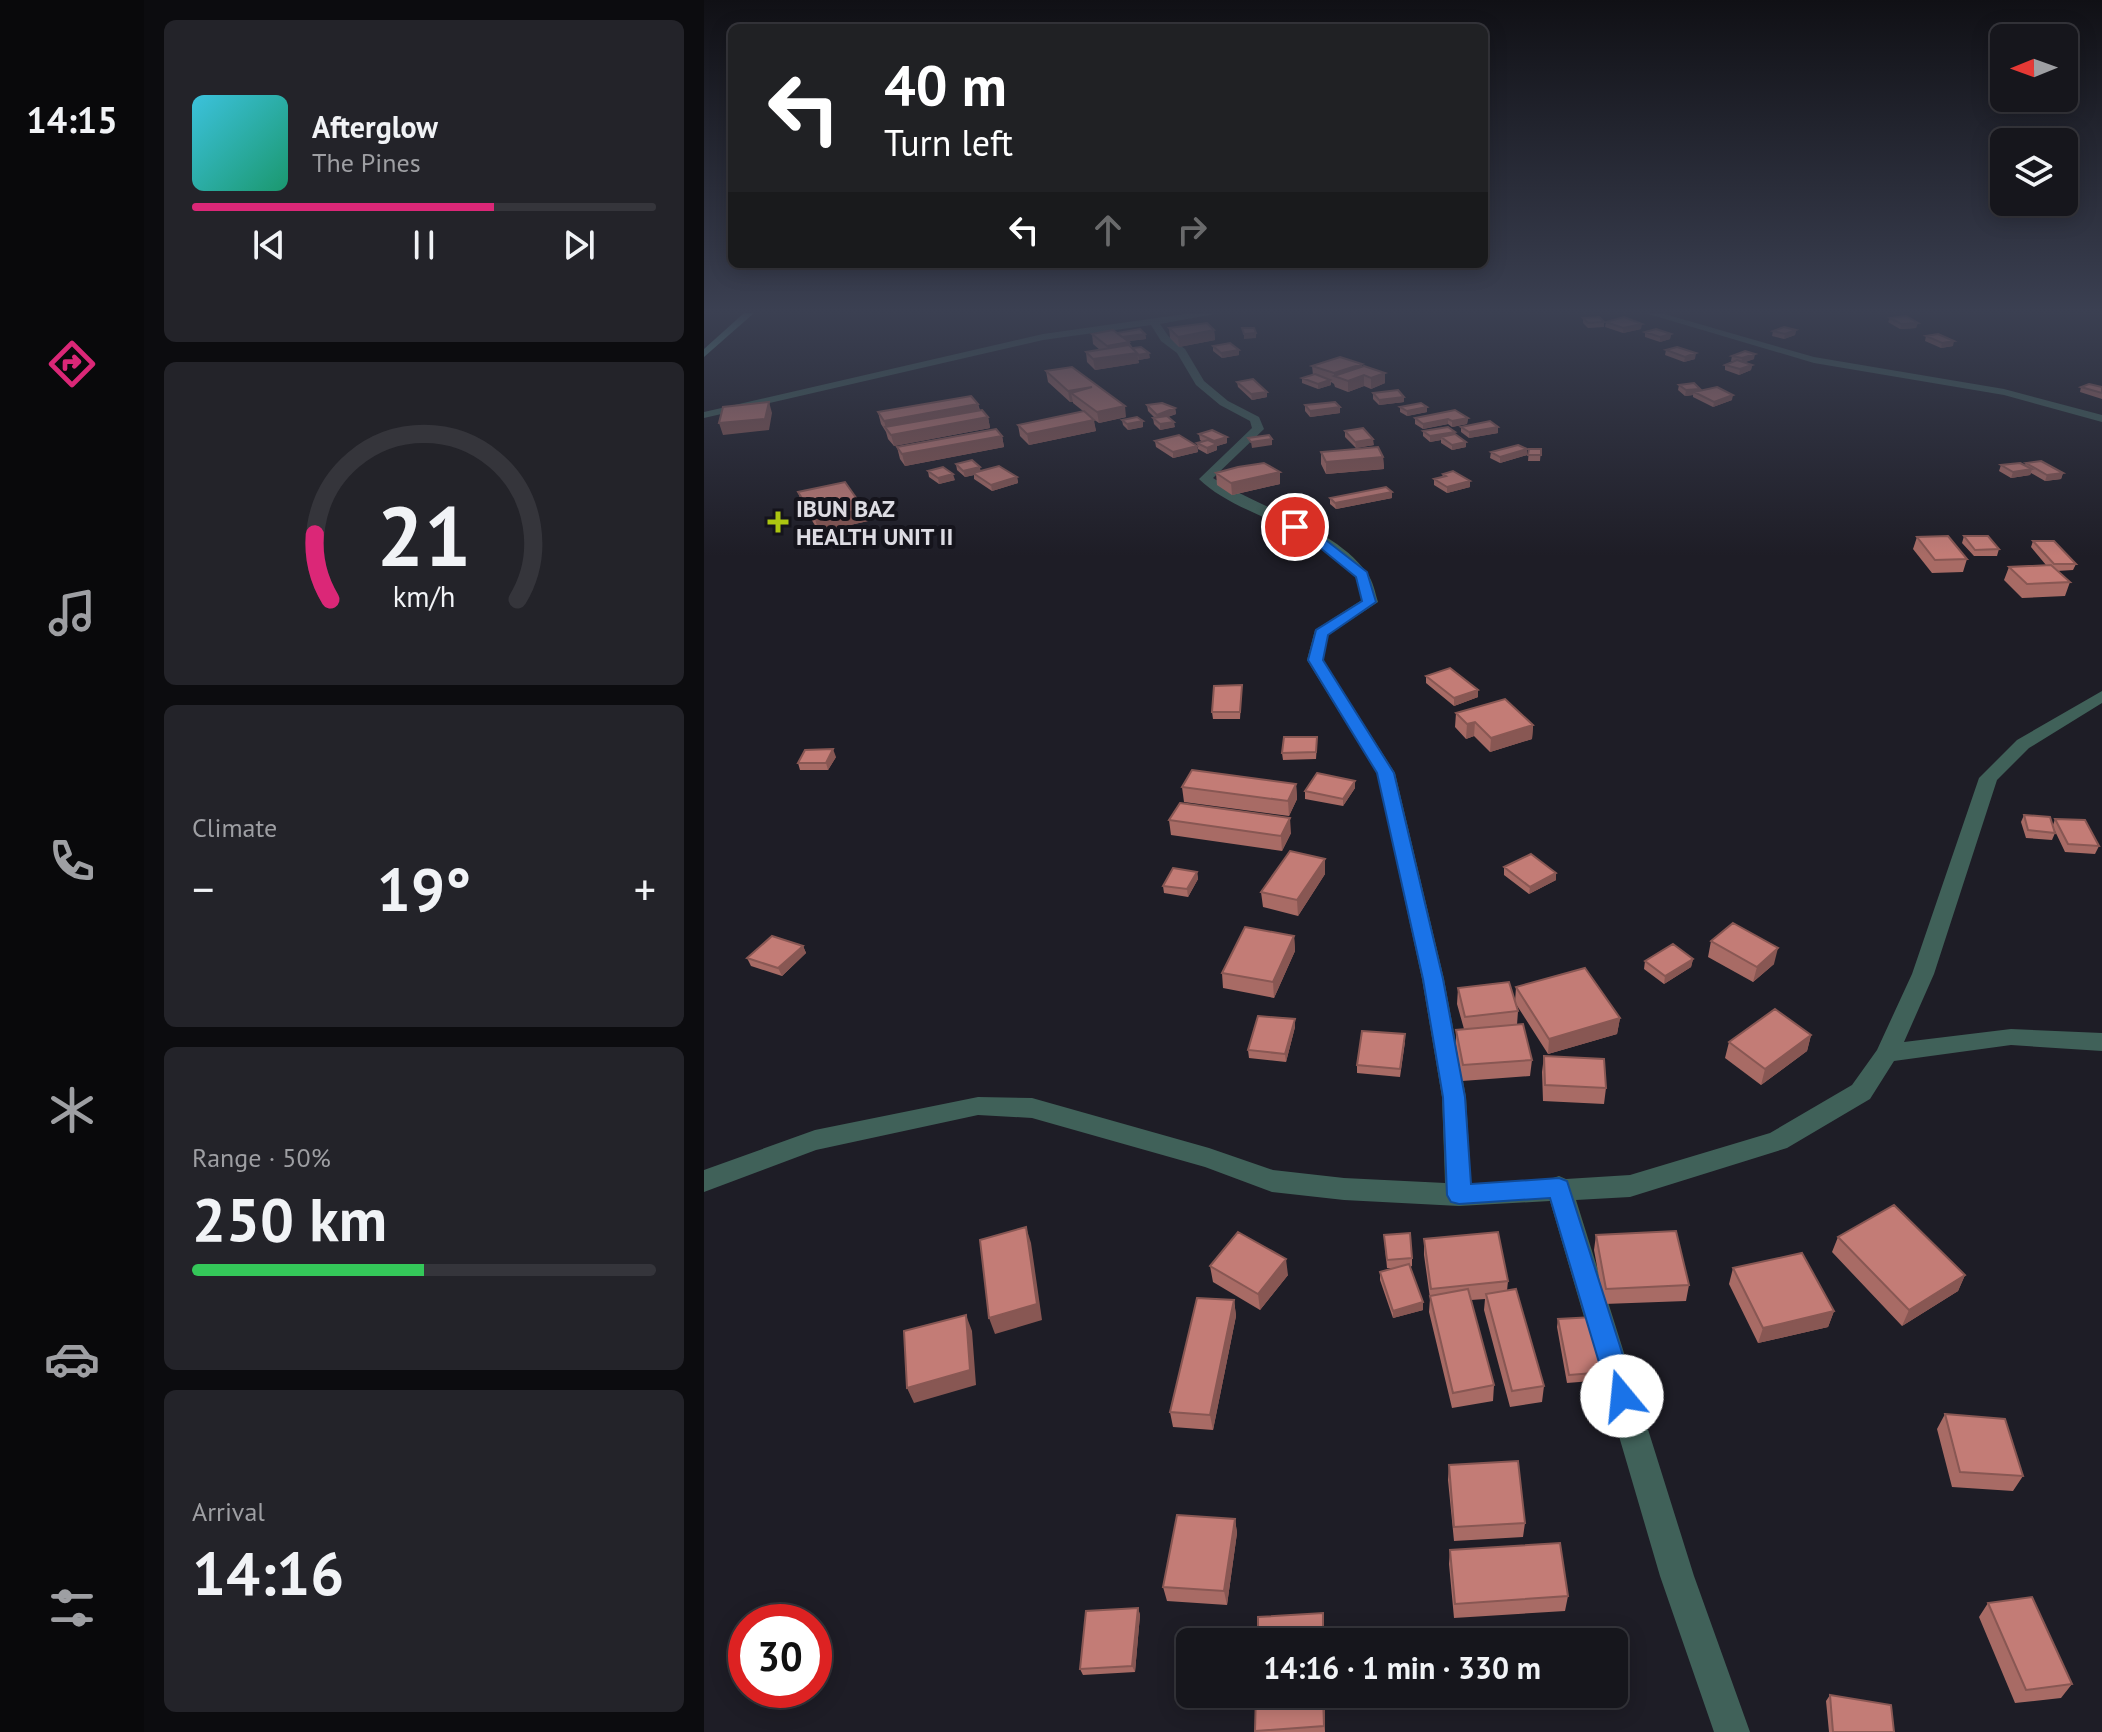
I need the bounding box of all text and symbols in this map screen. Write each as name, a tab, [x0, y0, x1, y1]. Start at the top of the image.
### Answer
north arrow	[1990, 24, 2078, 112]
map controls	[1990, 24, 2078, 216]
text: 40 m	[884, 49, 1007, 121]
icon: left	[752, 56, 856, 160]
text: 14:15	[26, 96, 118, 143]
text: Afterglow	[312, 107, 438, 146]
text: Turn left	[884, 119, 1013, 166]
button: layers	[1990, 128, 2078, 216]
text: The Pines	[312, 146, 421, 179]
icon: left	[1002, 208, 1046, 252]
icon: ahead	[1086, 208, 1130, 252]
icon: right	[1170, 208, 1214, 252]
icon: previous	[247, 223, 291, 267]
icon: pause	[402, 223, 446, 267]
icon: next	[557, 223, 601, 267]
icon: directions	[44, 336, 100, 392]
text: 21	[377, 480, 471, 588]
place label: IBUN BAZ HEALTH UNIT II	[796, 493, 953, 552]
pin	[1261, 493, 1329, 561]
icon: arrive	[1273, 505, 1317, 549]
marker: IBUN BAZ HEALTH UNIT II	[767, 511, 789, 533]
text: km/h	[393, 578, 455, 615]
icon: music	[44, 585, 100, 641]
text: Climate	[192, 811, 277, 844]
icon: phone	[44, 833, 100, 889]
text: 19°	[377, 850, 471, 928]
text: −	[192, 860, 214, 917]
text: +	[634, 860, 656, 917]
icon: climate	[44, 1082, 100, 1138]
text: Range · 50%	[192, 1141, 331, 1174]
text: 250 km	[192, 1180, 387, 1258]
icon: car	[44, 1331, 100, 1387]
position arrow	[1580, 1354, 1664, 1438]
text: Arrival	[192, 1495, 265, 1528]
text: 14:16	[192, 1534, 344, 1612]
icon: filters	[44, 1580, 100, 1636]
speed limit sign: 30	[728, 1604, 832, 1708]
text: 14:16 · 1 min · 330 m	[1263, 1648, 1541, 1687]

